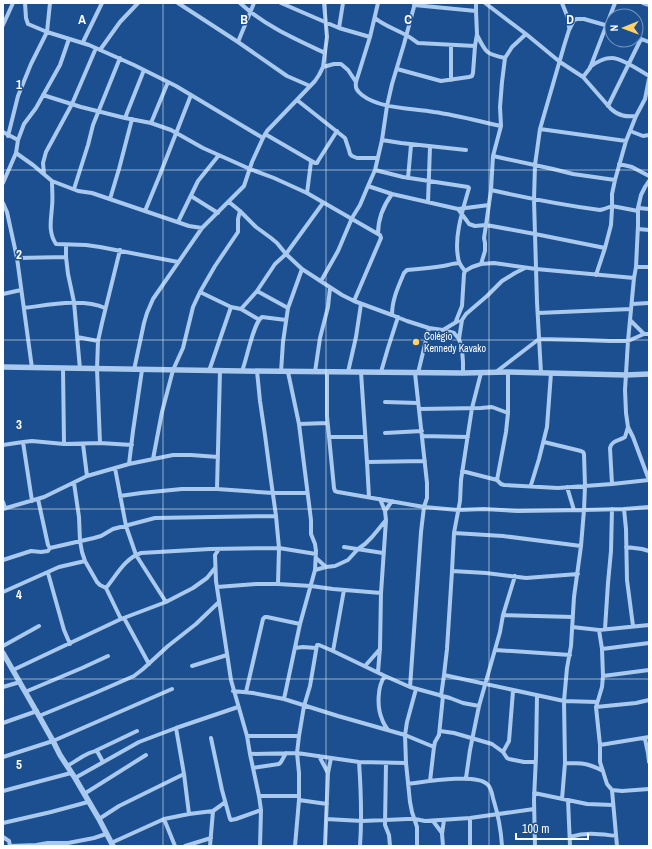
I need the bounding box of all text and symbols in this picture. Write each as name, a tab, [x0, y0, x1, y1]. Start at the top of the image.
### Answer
north arrow	[604, 8, 644, 48]
text: A	[78, 11, 86, 28]
text: B	[240, 11, 248, 28]
text: C	[404, 11, 412, 28]
text: D	[566, 11, 574, 28]
text: N	[607, 25, 621, 32]
text: 1	[16, 76, 22, 93]
text: 2	[16, 246, 22, 263]
place label: Colégio Kennedy Kavako	[424, 330, 486, 355]
marker: Colégio Kennedy Kavako	[411, 337, 421, 347]
text: 3	[16, 416, 22, 433]
text: 4	[16, 586, 22, 603]
text: 5	[16, 756, 22, 773]
scale bar	[516, 815, 588, 841]
text: 100 m	[522, 821, 549, 837]

